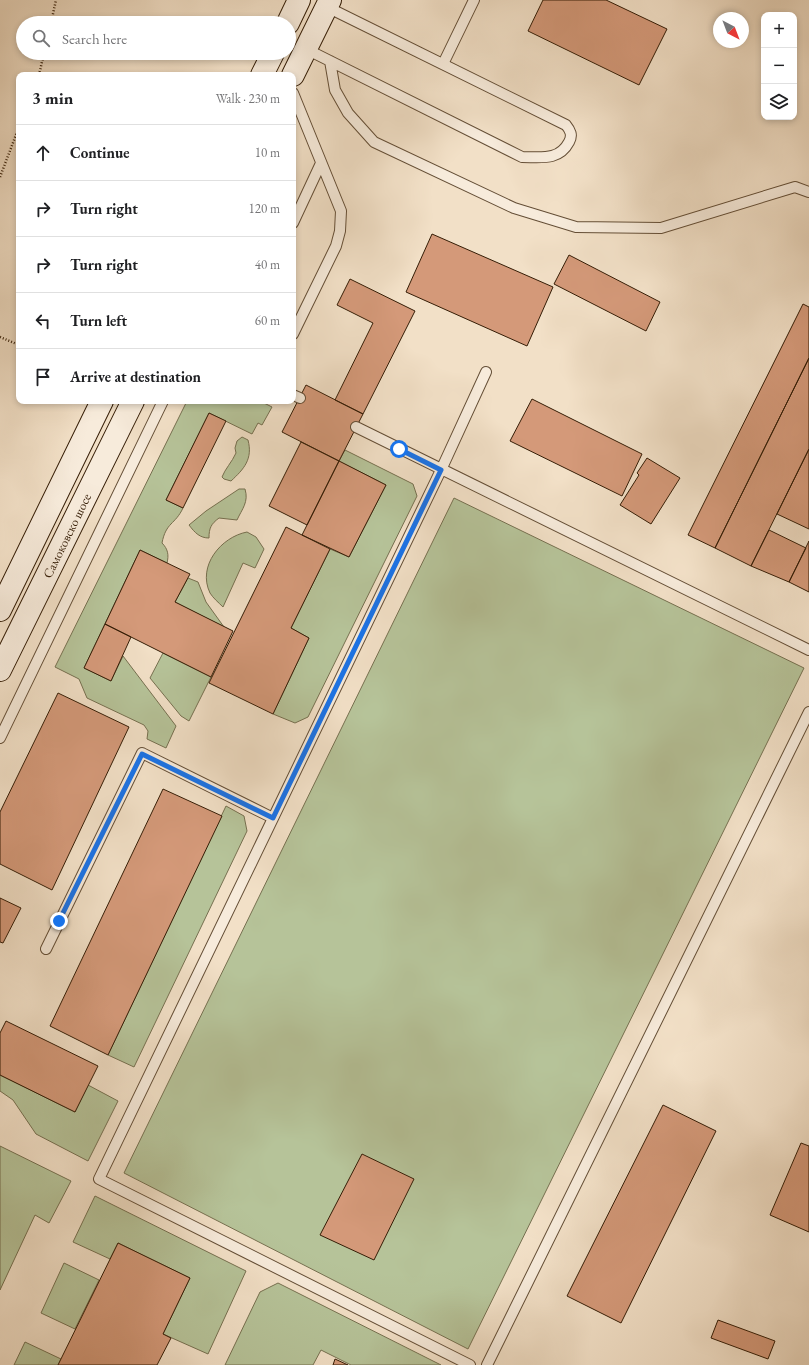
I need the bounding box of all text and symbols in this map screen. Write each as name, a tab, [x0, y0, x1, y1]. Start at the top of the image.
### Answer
north arrow	[713, 12, 749, 48]
map controls	[761, 12, 797, 120]
button: +	[761, 12, 797, 48]
search box	[16, 16, 296, 60]
icon: search	[30, 27, 52, 49]
text: Search here	[62, 29, 127, 48]
button: −	[761, 48, 797, 84]
button: layers	[761, 84, 797, 120]
text: 3 min	[32, 87, 73, 109]
text: Walk · 230 m	[216, 90, 280, 107]
icon: ahead	[32, 142, 54, 164]
text: Continue	[70, 143, 130, 162]
text: 10 m	[255, 144, 280, 161]
icon: right	[32, 198, 54, 220]
text: Turn right	[70, 199, 138, 218]
text: 120 m	[249, 200, 280, 217]
icon: right	[32, 254, 54, 276]
text: Turn right	[70, 255, 138, 274]
text: 40 m	[255, 256, 280, 273]
icon: left	[32, 310, 54, 332]
text: Turn left	[70, 311, 127, 330]
text: 60 m	[255, 312, 280, 329]
icon: arrive	[32, 366, 54, 388]
text: Arrive at destination	[70, 367, 201, 386]
route start	[390, 440, 408, 458]
street label: Самоковско шосе	[39, 490, 95, 581]
route end	[50, 912, 68, 930]

